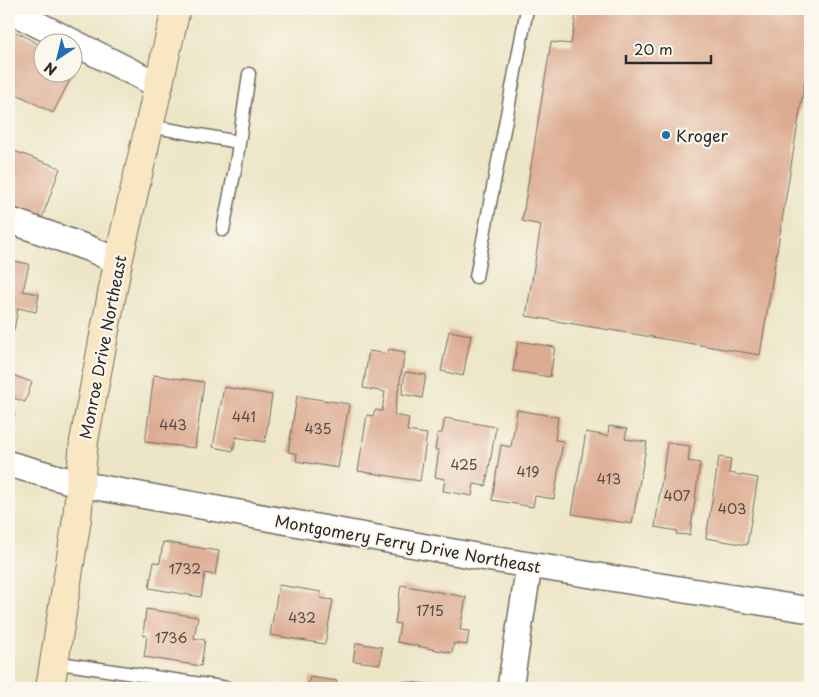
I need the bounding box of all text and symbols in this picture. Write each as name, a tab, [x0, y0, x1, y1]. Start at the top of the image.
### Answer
north arrow	[32, 32, 82, 82]
scale bar	[626, 32, 712, 64]
text: 20 m	[634, 37, 673, 60]
text: N	[40, 57, 61, 81]
place label: Kroger	[676, 123, 728, 147]
marker: Kroger	[660, 129, 672, 141]
street label: Monroe Drive Northeast	[72, 253, 132, 441]
house number: 441	[232, 406, 256, 427]
house number: 443	[159, 414, 187, 435]
house number: 435	[305, 418, 331, 439]
house number: 425	[450, 454, 478, 475]
house number: 419	[517, 461, 539, 482]
house number: 413	[597, 468, 621, 489]
house number: 407	[664, 485, 691, 506]
house number: 403	[718, 498, 746, 519]
street label: Montgomery Ferry Drive Northeast	[273, 508, 543, 578]
house number: 1732	[169, 558, 201, 579]
house number: 1715	[416, 600, 444, 621]
house number: 432	[288, 607, 316, 628]
house number: 1736	[155, 627, 188, 648]

